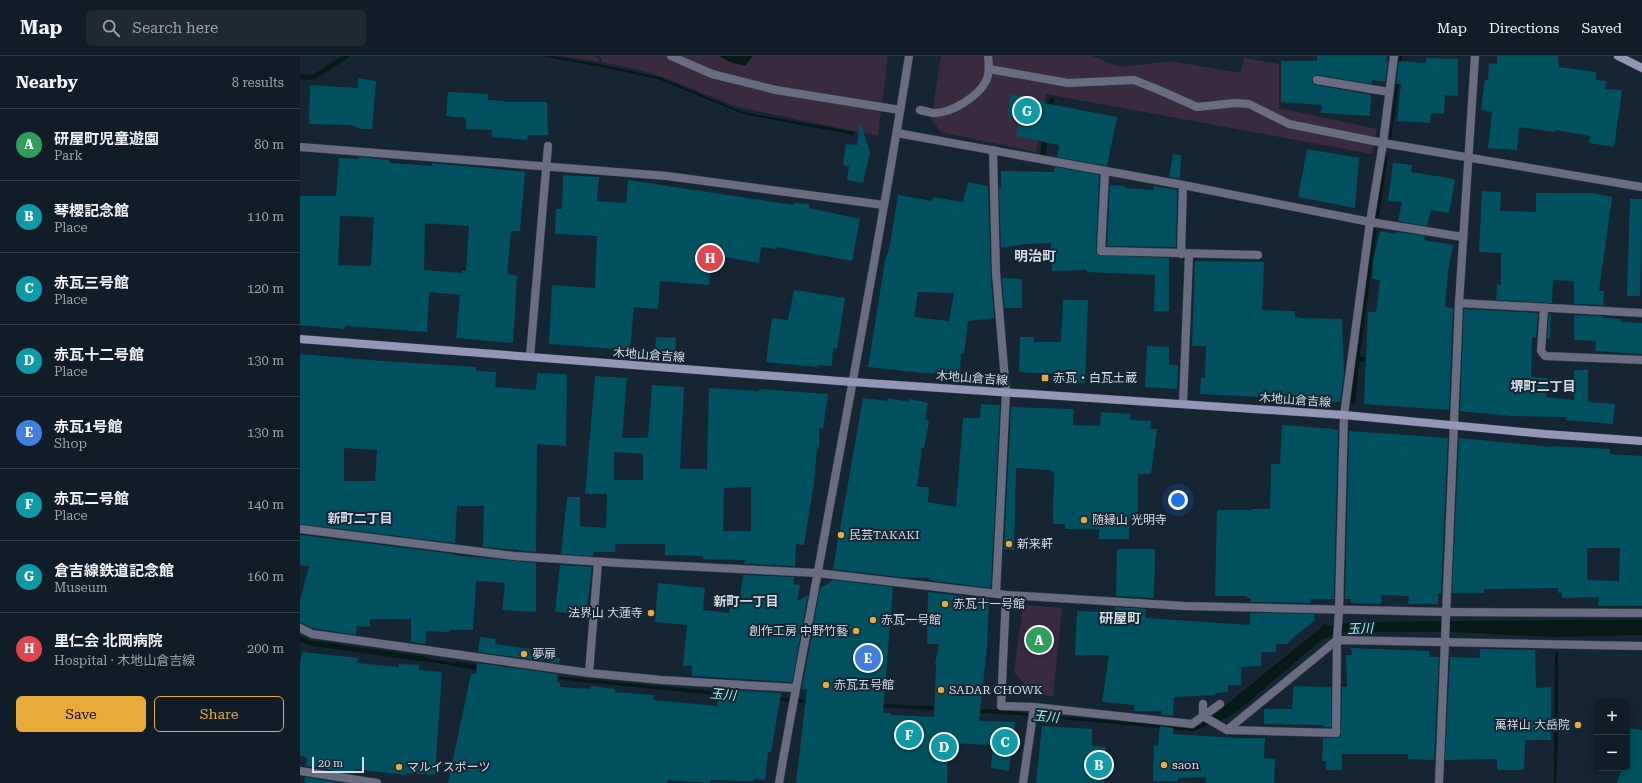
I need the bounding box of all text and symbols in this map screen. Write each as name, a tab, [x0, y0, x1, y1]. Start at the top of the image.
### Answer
search box	[86, 10, 366, 46]
text: Map	[20, 16, 62, 39]
icon: search	[100, 17, 122, 39]
text: Search here	[132, 19, 218, 37]
text: Map	[1437, 20, 1467, 36]
text: Directions	[1489, 20, 1559, 36]
text: Saved	[1581, 20, 1622, 36]
text: Nearby	[16, 72, 78, 92]
text: 8 results	[232, 75, 284, 90]
pin: G	[1014, 96, 1040, 126]
text: 研屋町児童遊園	[54, 130, 159, 148]
text: A	[24, 137, 34, 152]
text: 80 m	[254, 137, 284, 152]
text: Park	[54, 148, 83, 163]
text: 琴櫻記念館	[54, 202, 129, 220]
text: B	[24, 209, 34, 224]
text: 110 m	[247, 209, 284, 224]
text: Place	[54, 220, 88, 235]
pin: H	[697, 243, 723, 273]
district label: 明治町	[1014, 248, 1056, 264]
text: 赤瓦三号館	[54, 274, 129, 292]
text: C	[24, 281, 34, 296]
text: 120 m	[247, 281, 284, 296]
text: Place	[54, 292, 88, 307]
text: 赤瓦十二号館	[54, 346, 144, 364]
street label: 木地山倉吉線	[613, 346, 685, 364]
text: D	[24, 353, 34, 368]
text: 130 m	[247, 353, 284, 368]
text: Place	[54, 364, 88, 379]
street label: 木地山倉吉線	[936, 369, 1008, 387]
place label: 赤瓦・白瓦土蔵	[1053, 371, 1137, 385]
marker: 赤瓦・白瓦土蔵	[1040, 373, 1050, 383]
district label: 堺町二丁目	[1510, 379, 1576, 394]
street label: 木地山倉吉線	[1259, 391, 1331, 409]
text: 赤瓦1号館	[54, 418, 122, 436]
text: E	[25, 425, 33, 440]
text: 130 m	[247, 425, 284, 440]
text: Shop	[54, 436, 87, 451]
text: 赤瓦二号館	[54, 490, 129, 508]
your location	[1168, 490, 1188, 510]
text: F	[25, 497, 33, 512]
text: 140 m	[247, 497, 284, 512]
text: Place	[54, 508, 88, 523]
district label: 新町二丁目	[327, 511, 393, 526]
place label: 随縁山 光明寺	[1092, 513, 1167, 527]
marker: 随縁山 光明寺	[1079, 515, 1089, 525]
place label: 民芸TAKAKI	[849, 528, 920, 542]
marker: 民芸TAKAKI	[836, 530, 846, 540]
place label: 新来軒	[1017, 537, 1053, 551]
marker: 新来軒	[1004, 539, 1014, 549]
text: 倉吉線鉄道記念館	[54, 562, 174, 580]
text: G	[24, 569, 34, 584]
text: 160 m	[247, 569, 284, 584]
text: Museum	[54, 580, 108, 595]
district label: 新町一丁目	[713, 594, 779, 609]
place label: 赤瓦十一号館	[953, 597, 1025, 611]
marker: 赤瓦十一号館	[940, 599, 950, 609]
place label: 法界山 大蓮寺	[568, 606, 643, 620]
marker: 法界山 大蓮寺	[646, 608, 656, 618]
district label: 研屋町	[1099, 610, 1141, 626]
place label: 赤瓦一号館	[881, 613, 941, 627]
marker: 赤瓦一号館	[868, 615, 878, 625]
water label: 玉川	[1347, 620, 1375, 636]
place label: 創作工房 中野竹藝	[749, 624, 848, 638]
pin: A	[1026, 625, 1052, 655]
marker: 創作工房 中野竹藝	[851, 626, 861, 636]
text: 里仁会 北岡病院	[54, 632, 163, 650]
text: H	[24, 641, 34, 656]
text: 200 m	[247, 641, 284, 656]
pin: E	[855, 643, 881, 673]
place label: 夢扉	[532, 647, 556, 661]
marker: 夢扉	[519, 649, 529, 659]
text: Hospital · 木地山倉吉線	[54, 653, 195, 668]
place label: 赤瓦五号館	[834, 678, 894, 692]
marker: 赤瓦五号館	[821, 680, 831, 690]
place label: SADAR CHOWK	[949, 683, 1043, 697]
marker: SADAR CHOWK	[936, 685, 946, 695]
water label: 玉川	[709, 686, 739, 703]
button: Save	[16, 696, 146, 732]
button: Share	[154, 696, 284, 732]
map controls	[1594, 699, 1630, 771]
button: +	[1594, 699, 1630, 735]
water label: 玉川	[1032, 708, 1062, 725]
place label: 萬祥山 大岳院	[1495, 718, 1570, 732]
pin: F	[896, 720, 922, 750]
marker: 萬祥山 大岳院	[1573, 720, 1583, 730]
pin: C	[992, 727, 1018, 757]
pin: D	[931, 732, 957, 762]
button: −	[1594, 735, 1630, 771]
pin: B	[1086, 750, 1112, 780]
scale bar	[312, 755, 364, 774]
text: 20 m	[318, 757, 343, 770]
place label: saon	[1172, 758, 1199, 772]
place label: マルイスポーツ	[407, 760, 490, 774]
marker: saon	[1159, 760, 1169, 770]
marker: マルイスポーツ	[394, 762, 404, 772]

